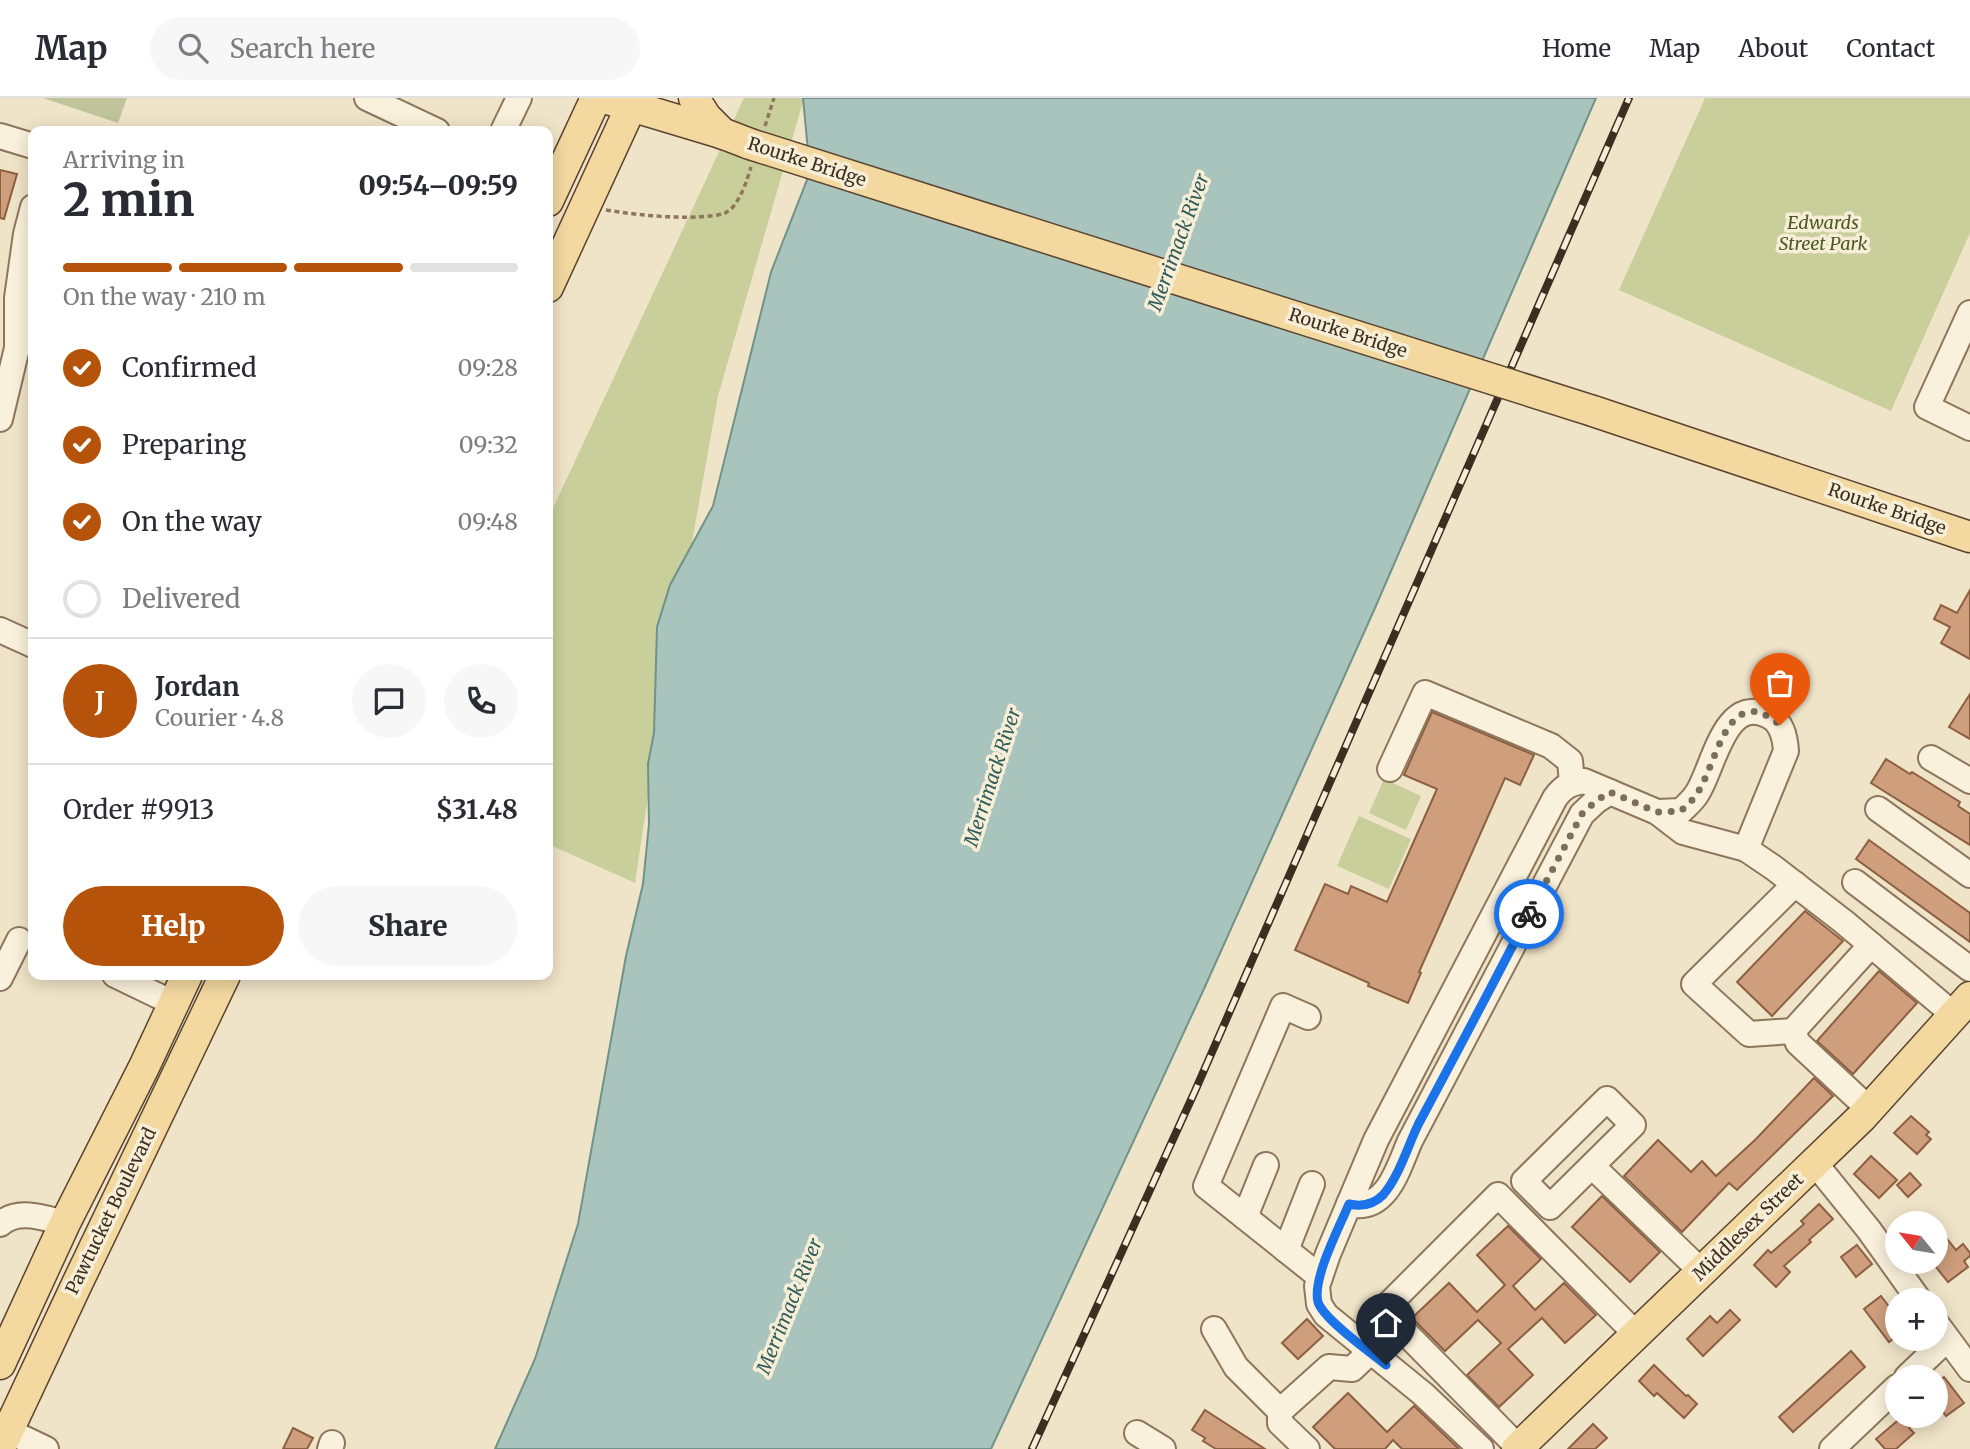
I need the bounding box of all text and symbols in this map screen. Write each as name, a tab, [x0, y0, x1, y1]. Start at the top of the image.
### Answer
search box	[150, 17, 640, 80]
text: Map	[35, 28, 108, 69]
icon: search	[174, 29, 212, 67]
text: Search here	[230, 32, 375, 65]
text: Home	[1542, 33, 1611, 64]
text: Map	[1649, 33, 1700, 64]
text: About	[1738, 33, 1808, 64]
text: Contact	[1846, 33, 1935, 64]
street label: Rourke Bridge	[745, 132, 869, 191]
text: Arriving in	[63, 145, 185, 174]
text: 09:54–09:59	[358, 169, 518, 202]
water label: Merrimack River	[1142, 170, 1214, 315]
text: 2 min	[63, 171, 195, 229]
park label: Edwards Street Park	[1779, 211, 1867, 255]
text: On the way · 210 m	[63, 282, 266, 311]
street label: Rourke Bridge	[1286, 303, 1410, 362]
icon: check	[63, 349, 101, 387]
text: Confirmed	[122, 351, 257, 384]
text: 09:28	[457, 353, 518, 382]
icon: check	[63, 426, 101, 464]
text: Preparing	[122, 428, 246, 461]
text: 09:32	[459, 430, 518, 459]
street label: Rourke Bridge	[1825, 478, 1949, 539]
icon: check	[63, 503, 101, 541]
text: On the way	[122, 505, 262, 538]
text: 09:48	[457, 507, 518, 536]
text: Delivered	[122, 582, 241, 615]
pin	[1750, 653, 1810, 725]
button: chat	[352, 664, 426, 738]
button: phone	[444, 664, 518, 738]
icon: bag	[1761, 664, 1799, 702]
text: Jordan	[155, 670, 240, 703]
text: J	[95, 685, 105, 718]
text: Courier · 4.8	[155, 703, 284, 732]
water label: Merrimack River	[958, 705, 1026, 850]
text: Order #9913	[63, 793, 215, 826]
text: $31.48	[436, 793, 518, 826]
courier	[1494, 879, 1564, 949]
button: Help	[63, 886, 284, 966]
button: Share	[298, 886, 518, 966]
icon: bike	[1510, 895, 1548, 933]
street label: Pawtucket Boulevard	[60, 1123, 161, 1298]
street label: Middlesex Street	[1687, 1168, 1808, 1285]
north arrow	[1885, 1211, 1948, 1274]
map controls	[1885, 1211, 1948, 1428]
water label: Merrimack River	[751, 1234, 827, 1378]
button: +	[1885, 1288, 1948, 1351]
pin	[1356, 1293, 1416, 1365]
icon: home	[1367, 1304, 1405, 1342]
button: −	[1885, 1365, 1948, 1428]

